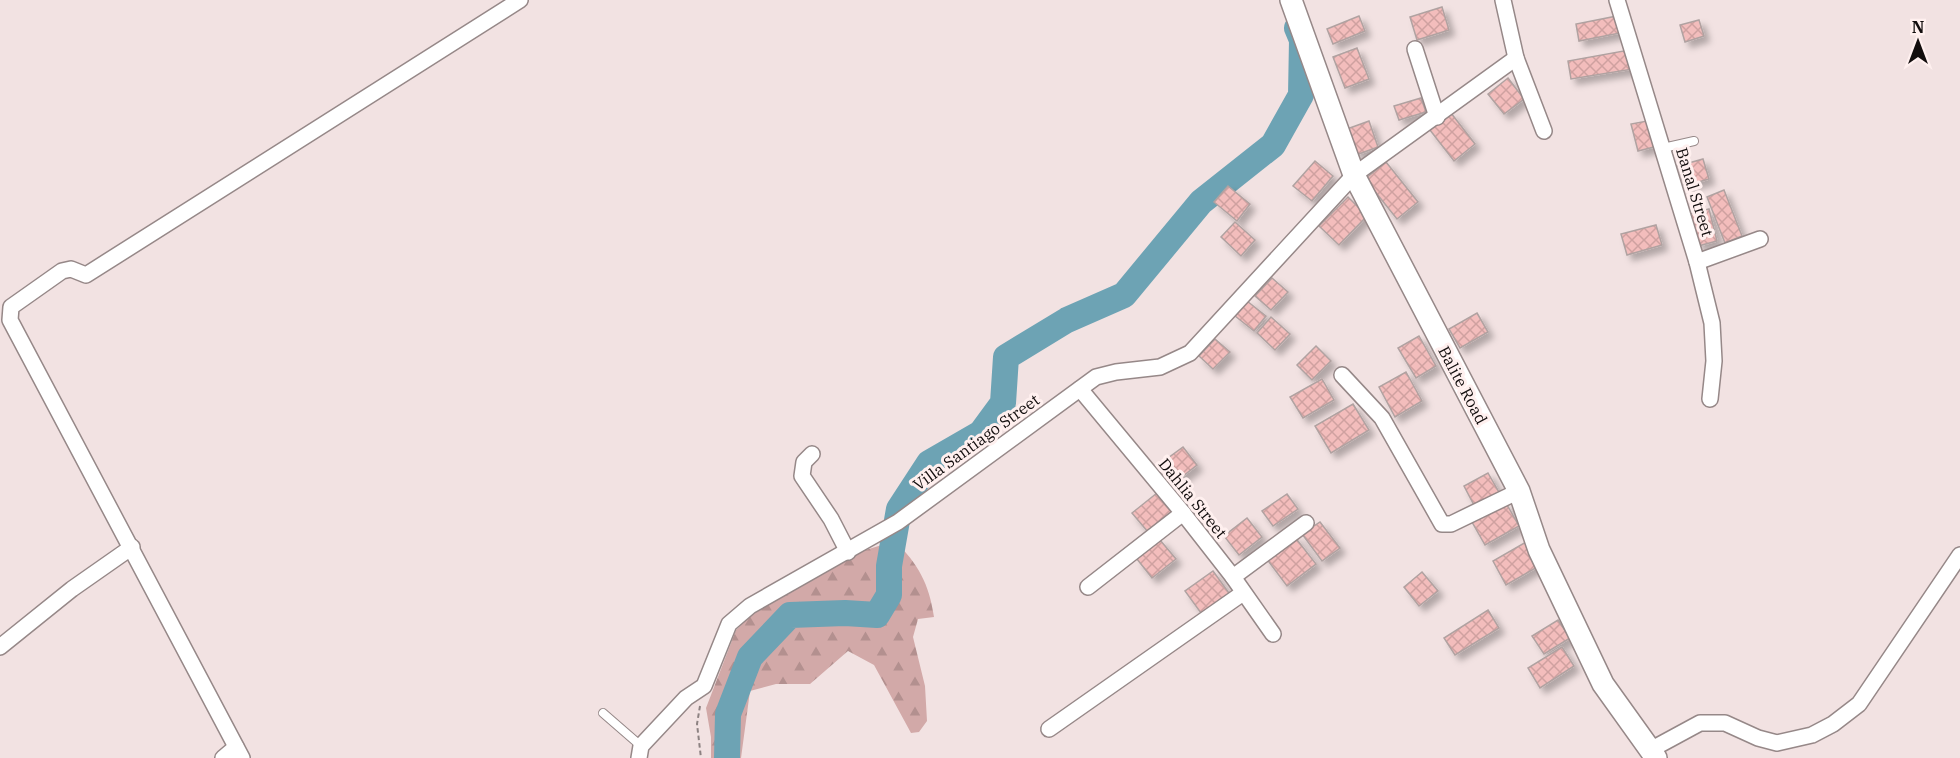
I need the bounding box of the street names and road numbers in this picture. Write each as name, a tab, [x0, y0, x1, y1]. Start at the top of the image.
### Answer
street label: Banal Street	[1672, 145, 1718, 239]
street label: Balite Road	[1434, 343, 1492, 428]
street label: Villa Santiago Street	[909, 389, 1043, 495]
street label: Dahlia Street	[1155, 454, 1232, 542]

